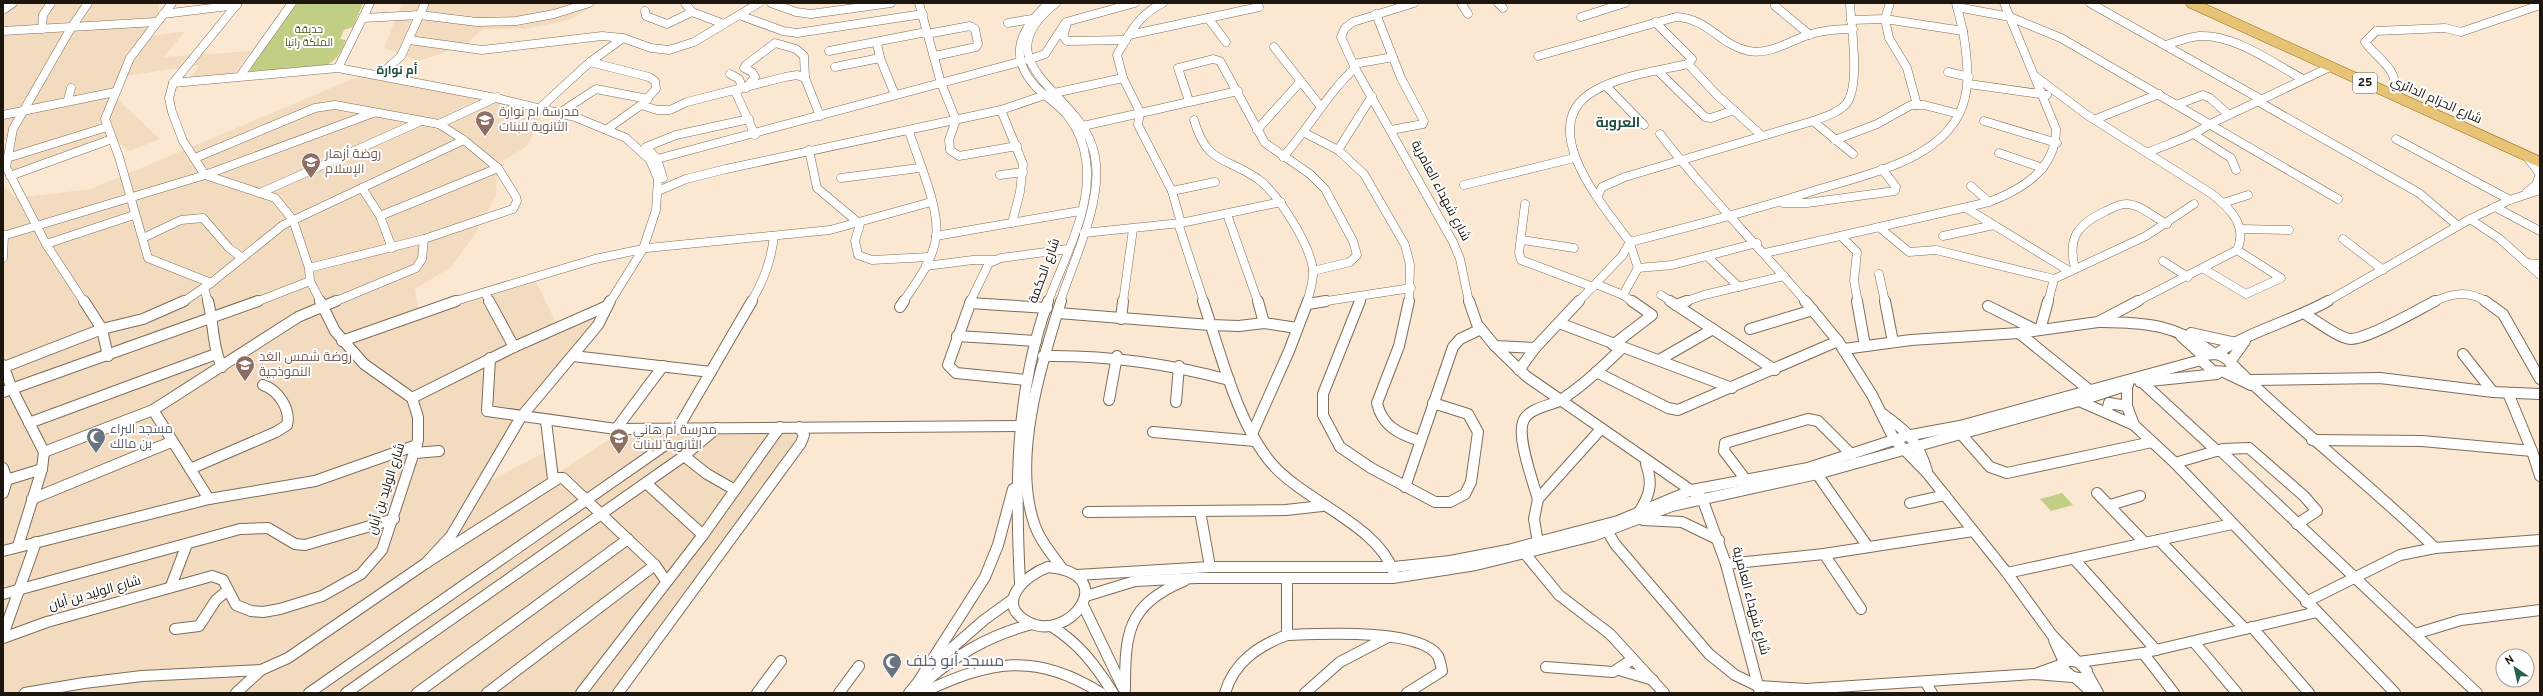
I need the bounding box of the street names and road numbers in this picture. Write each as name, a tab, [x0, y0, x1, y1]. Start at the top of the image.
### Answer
road number: 25	[2353, 73, 2377, 93]
street label: شارع الحزام الدائري	[2387, 74, 2484, 129]
street label: شارع شهداء العامرية	[1407, 138, 1473, 244]
street label: شارع الحكمة	[1026, 236, 1064, 306]
street label: شارع الوليد بن أبان	[363, 441, 409, 537]
street label: شارع شهداء العامرية	[1728, 545, 1772, 657]
street label: شارع الوليد بن أبان	[46, 571, 143, 615]

